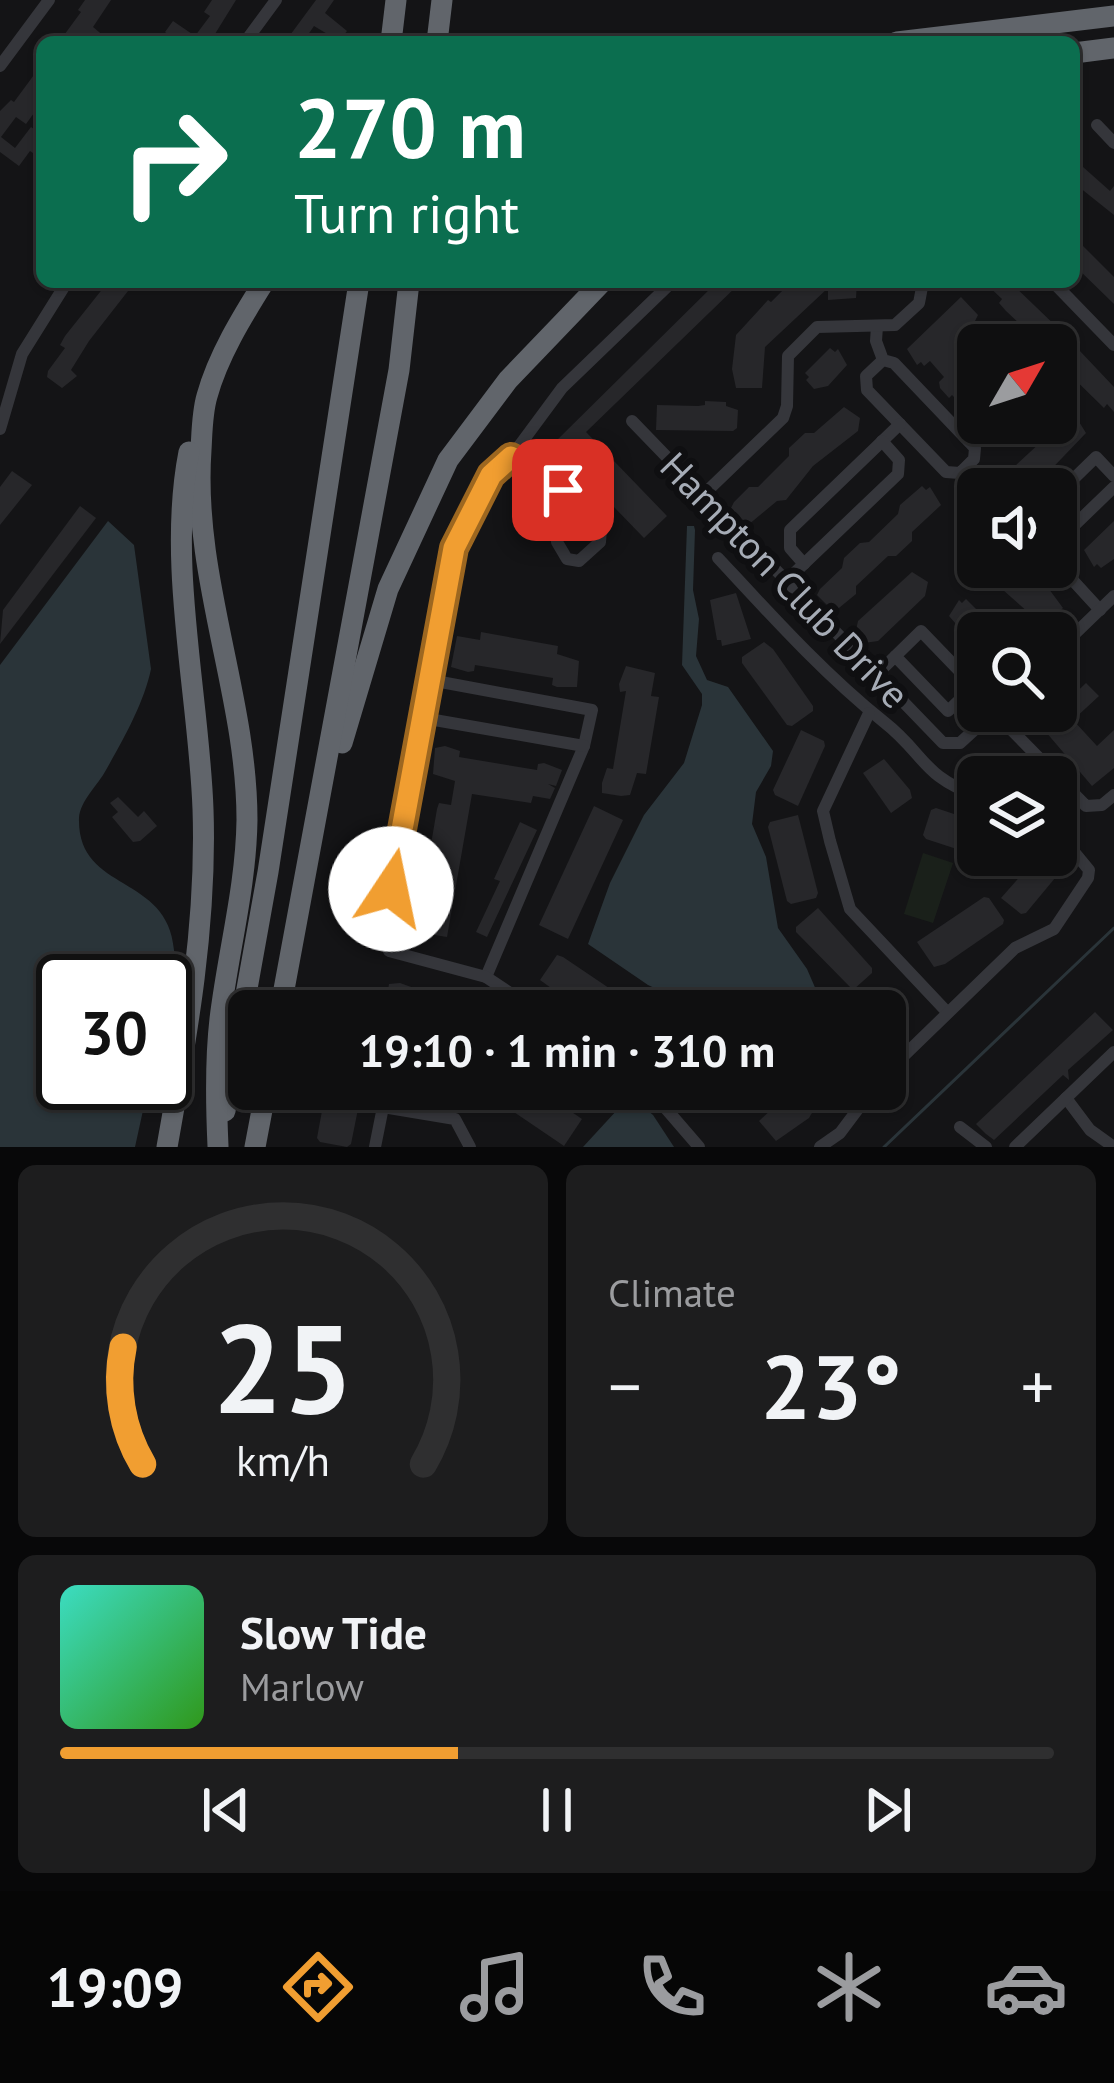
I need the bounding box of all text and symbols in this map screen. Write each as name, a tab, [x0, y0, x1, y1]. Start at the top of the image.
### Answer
text: 270 m	[294, 72, 526, 181]
icon: right	[96, 84, 252, 240]
text: Turn right	[294, 178, 519, 248]
north arrow	[957, 324, 1077, 444]
map controls	[957, 324, 1077, 876]
pin	[512, 439, 614, 541]
street label: Hampton Club Drive	[650, 441, 921, 719]
icon: arrive	[530, 457, 596, 523]
button: sound	[957, 468, 1077, 588]
button: search	[957, 612, 1077, 732]
button: layers	[957, 756, 1077, 876]
position arrow	[328, 826, 454, 952]
speed limit sign: 30	[36, 954, 192, 1110]
text: 19:10 · 1 min · 310 m	[359, 1021, 775, 1079]
text: Climate	[608, 1267, 736, 1318]
text: 25	[212, 1286, 354, 1447]
text: 23°	[760, 1327, 902, 1444]
text: −	[608, 1343, 641, 1428]
text: +	[1021, 1343, 1054, 1428]
text: km/h	[236, 1432, 330, 1488]
text: Slow Tide	[240, 1603, 427, 1661]
text: Marlow	[240, 1661, 364, 1712]
icon: previous	[193, 1777, 259, 1843]
icon: pause	[524, 1777, 590, 1843]
icon: next	[855, 1777, 921, 1843]
icon: directions	[276, 1945, 360, 2029]
icon: music	[453, 1945, 537, 2029]
icon: phone	[630, 1945, 714, 2029]
icon: climate	[807, 1945, 891, 2029]
icon: car	[984, 1945, 1068, 2029]
text: 19:09	[46, 1952, 183, 2022]

